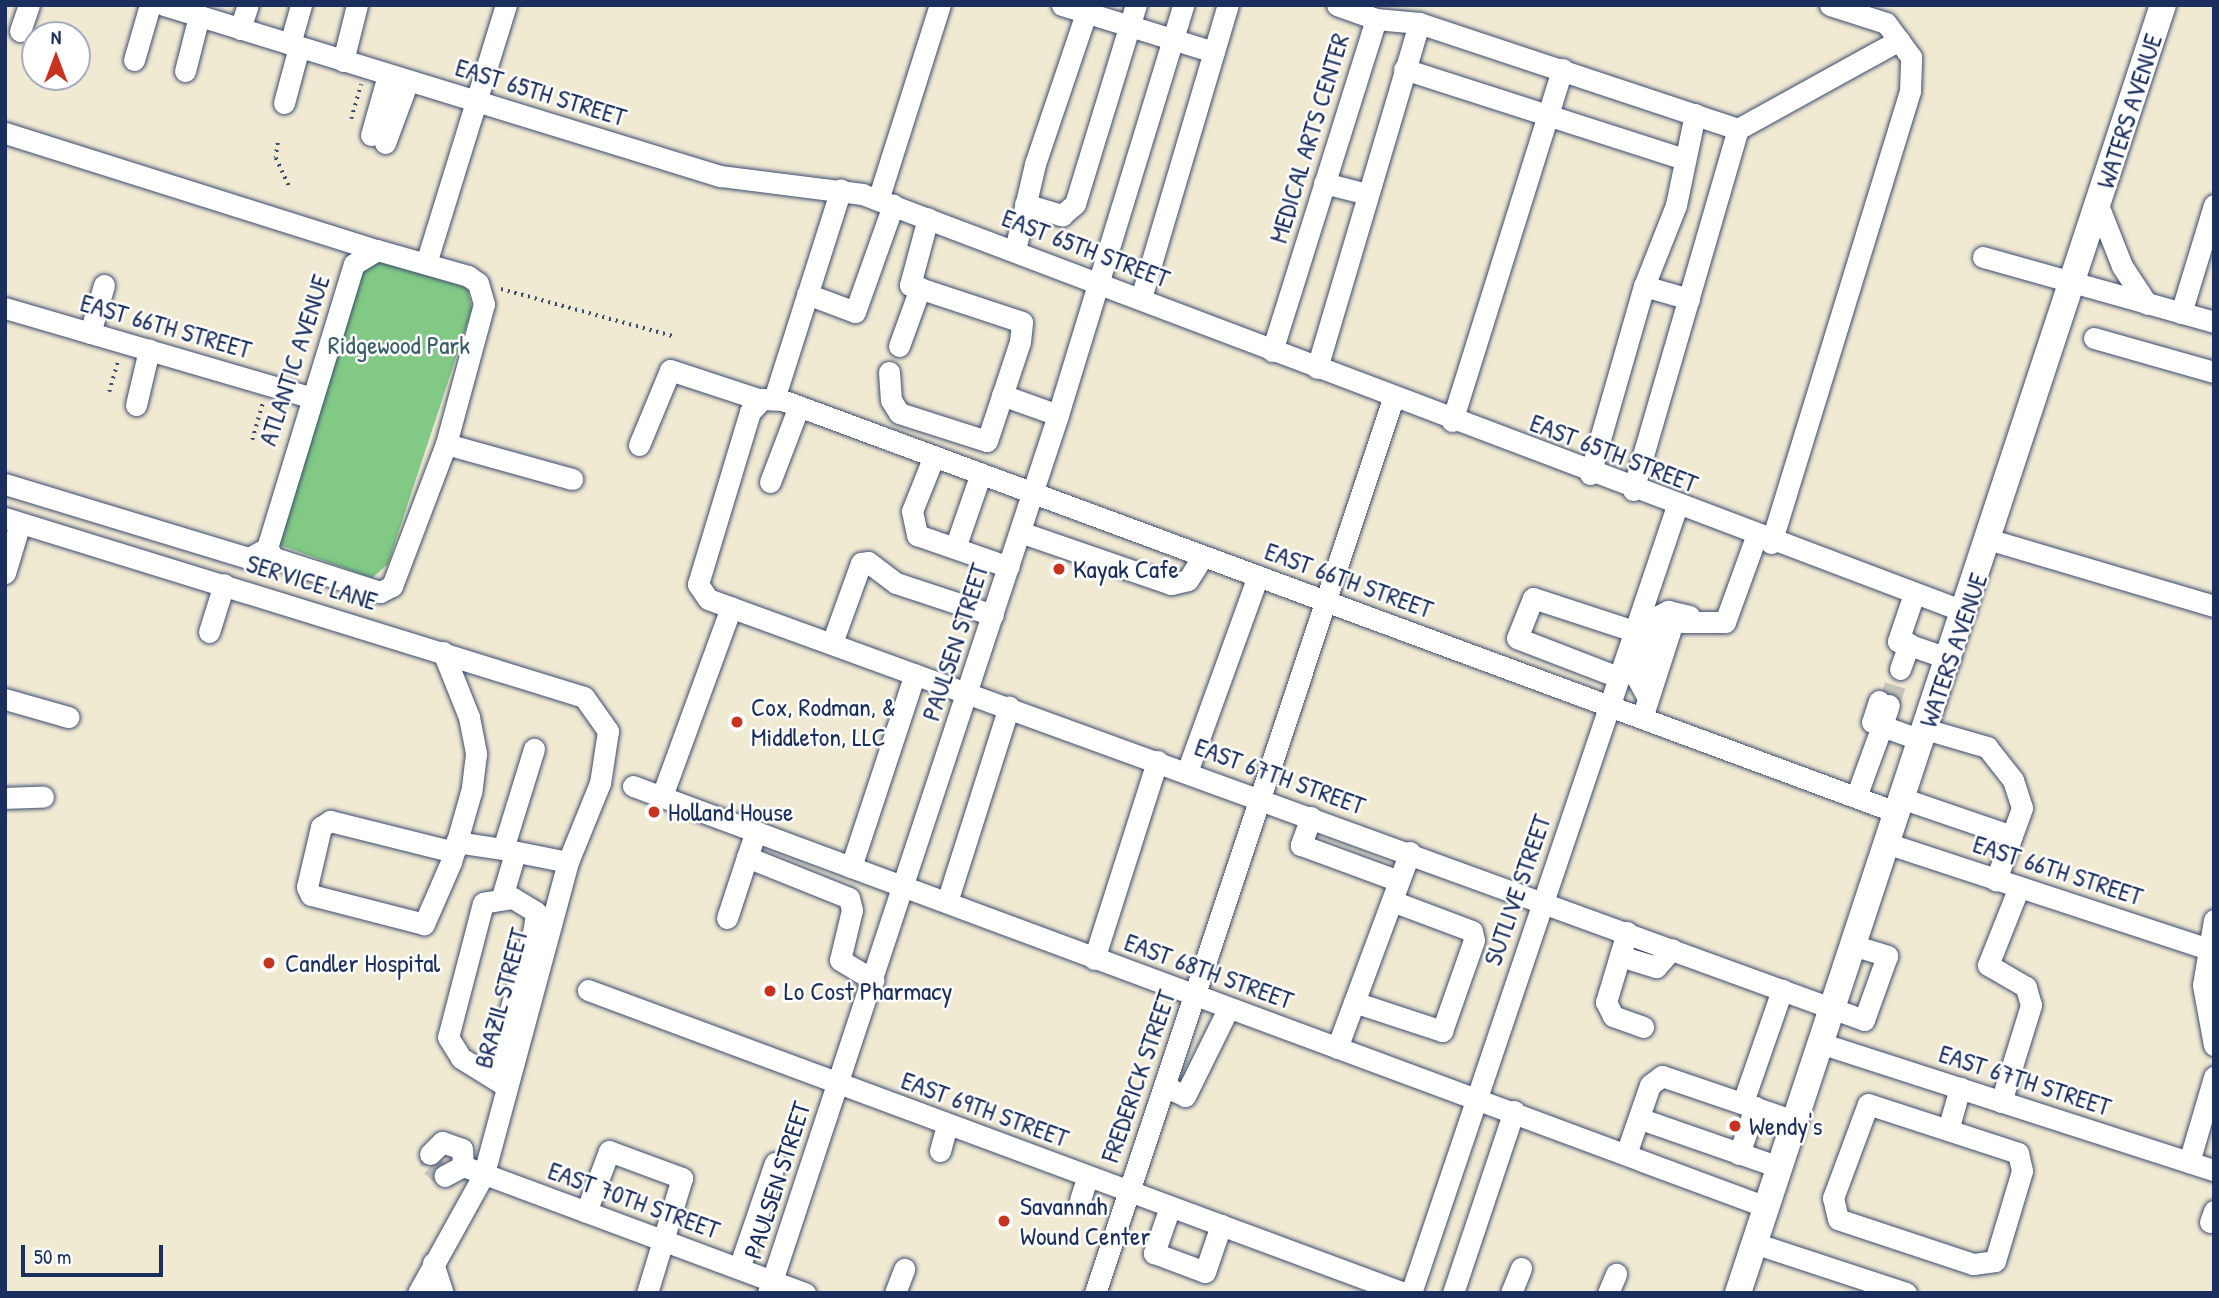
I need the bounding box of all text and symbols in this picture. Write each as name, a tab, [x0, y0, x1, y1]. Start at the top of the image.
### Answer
north arrow	[21, 21, 91, 91]
text: N	[51, 24, 61, 50]
street label: MEDICAL ARTS CENTER	[1262, 29, 1356, 247]
street label: WATERS AVENUE	[2089, 30, 2169, 192]
street label: EAST 65TH STREET	[452, 51, 630, 133]
street label: EAST 65TH STREET	[998, 202, 1174, 294]
street label: ATLANTIC AVENUE	[252, 271, 336, 449]
street label: EAST 66TH STREET	[77, 287, 255, 365]
park label: Ridgewood Park	[328, 329, 470, 361]
street label: EAST 65TH STREET	[1526, 407, 1702, 499]
street label: EAST 66TH STREET	[1261, 535, 1437, 625]
street label: SERVICE LANE	[243, 547, 381, 617]
place label: Kayak Cafe	[1073, 553, 1179, 585]
street label: PAULSEN STREET	[915, 559, 995, 725]
marker: Kayak Cafe	[1051, 561, 1067, 577]
street label: WATERS AVENUE	[1912, 569, 1994, 731]
place label: Cox, Rodman, & Middleton, LLC	[751, 691, 896, 752]
marker: Cox, Rodman, & Middleton, LLC	[729, 714, 745, 730]
street label: EAST 67TH STREET	[1191, 731, 1369, 821]
place label: Holland House	[668, 796, 793, 828]
marker: Holland House	[646, 804, 662, 820]
street label: SUTLIVE STREET	[1477, 811, 1557, 969]
street label: EAST 66TH STREET	[1969, 828, 2147, 912]
street label: BRAZIL STREET	[467, 925, 535, 1071]
street label: EAST 68TH STREET	[1120, 926, 1298, 1016]
place label: Candler Hospital	[285, 947, 440, 979]
marker: Candler Hospital	[259, 953, 279, 973]
place label: Lo Cost Pharmacy	[784, 975, 952, 1007]
marker: Lo Cost Pharmacy	[762, 983, 778, 999]
street label: FREDERICK STREET	[1094, 986, 1182, 1166]
street label: EAST 67TH STREET	[1935, 1038, 2115, 1122]
street label: EAST 69TH STREET	[897, 1064, 1073, 1154]
street label: PAULSEN STREET	[737, 1097, 817, 1263]
place label: Wendy's	[1749, 1110, 1823, 1142]
marker: Wendy's	[1727, 1118, 1743, 1134]
street label: EAST 70TH STREET	[544, 1155, 724, 1245]
place label: Savannah Wound Center	[1020, 1190, 1150, 1252]
marker: Savannah Wound Center	[994, 1211, 1014, 1231]
scale bar	[24, 1232, 166, 1276]
text: 50 m	[34, 1242, 71, 1271]

